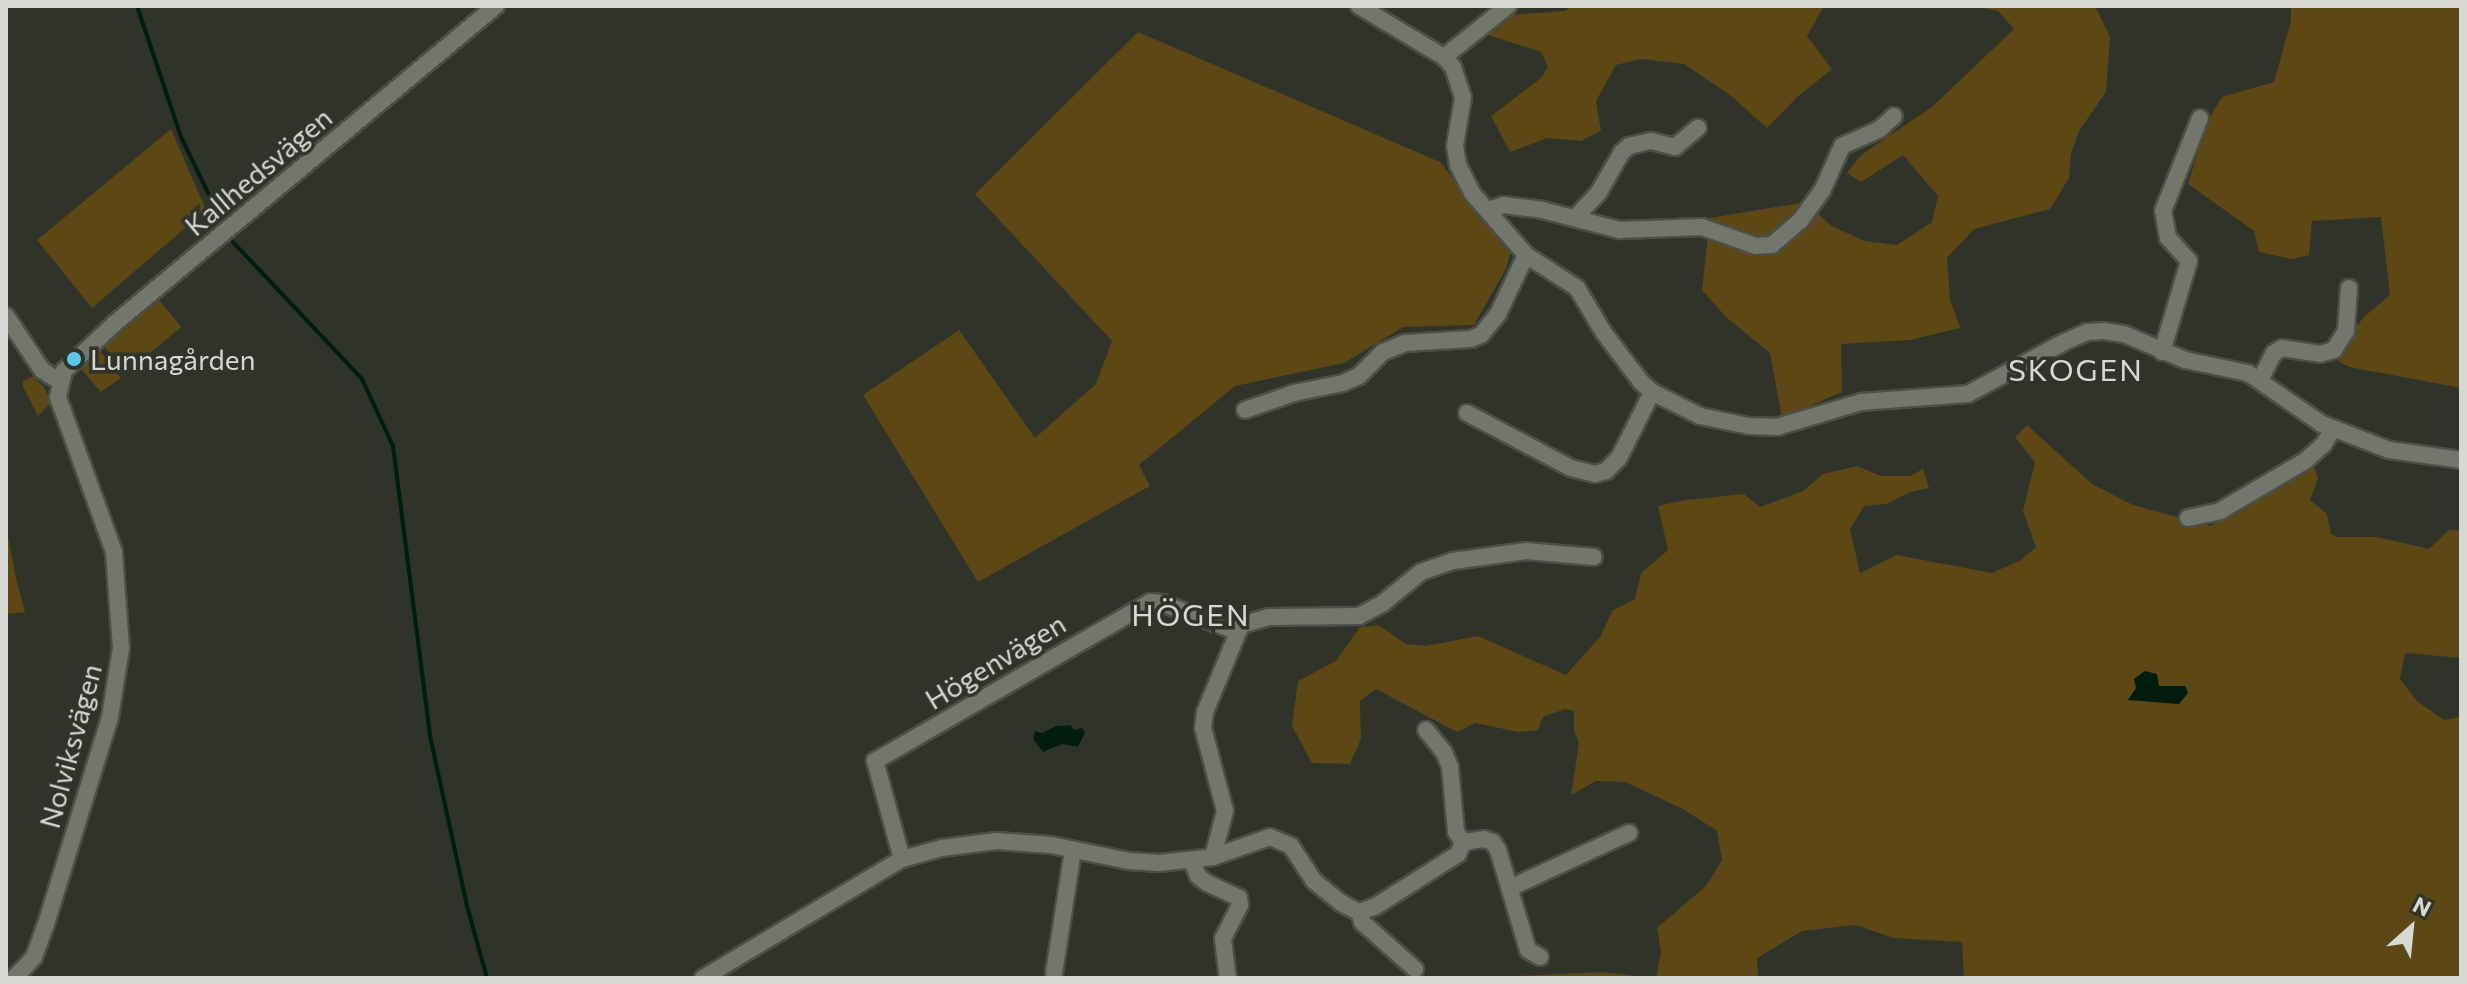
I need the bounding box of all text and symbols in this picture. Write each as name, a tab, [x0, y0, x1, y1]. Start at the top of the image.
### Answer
street label: Kallhedsvägen	[178, 100, 338, 242]
place label: Lunnagården	[90, 342, 256, 376]
marker: Lunnagården	[65, 350, 83, 368]
district label: SKOGEN	[2008, 351, 2144, 387]
district label: HÖGEN	[1131, 596, 1251, 632]
street label: Högenvägen	[919, 606, 1071, 716]
street label: Nolviksvägen	[32, 660, 108, 832]
north arrow	[2371, 888, 2451, 968]
text: N	[2409, 890, 2436, 922]

